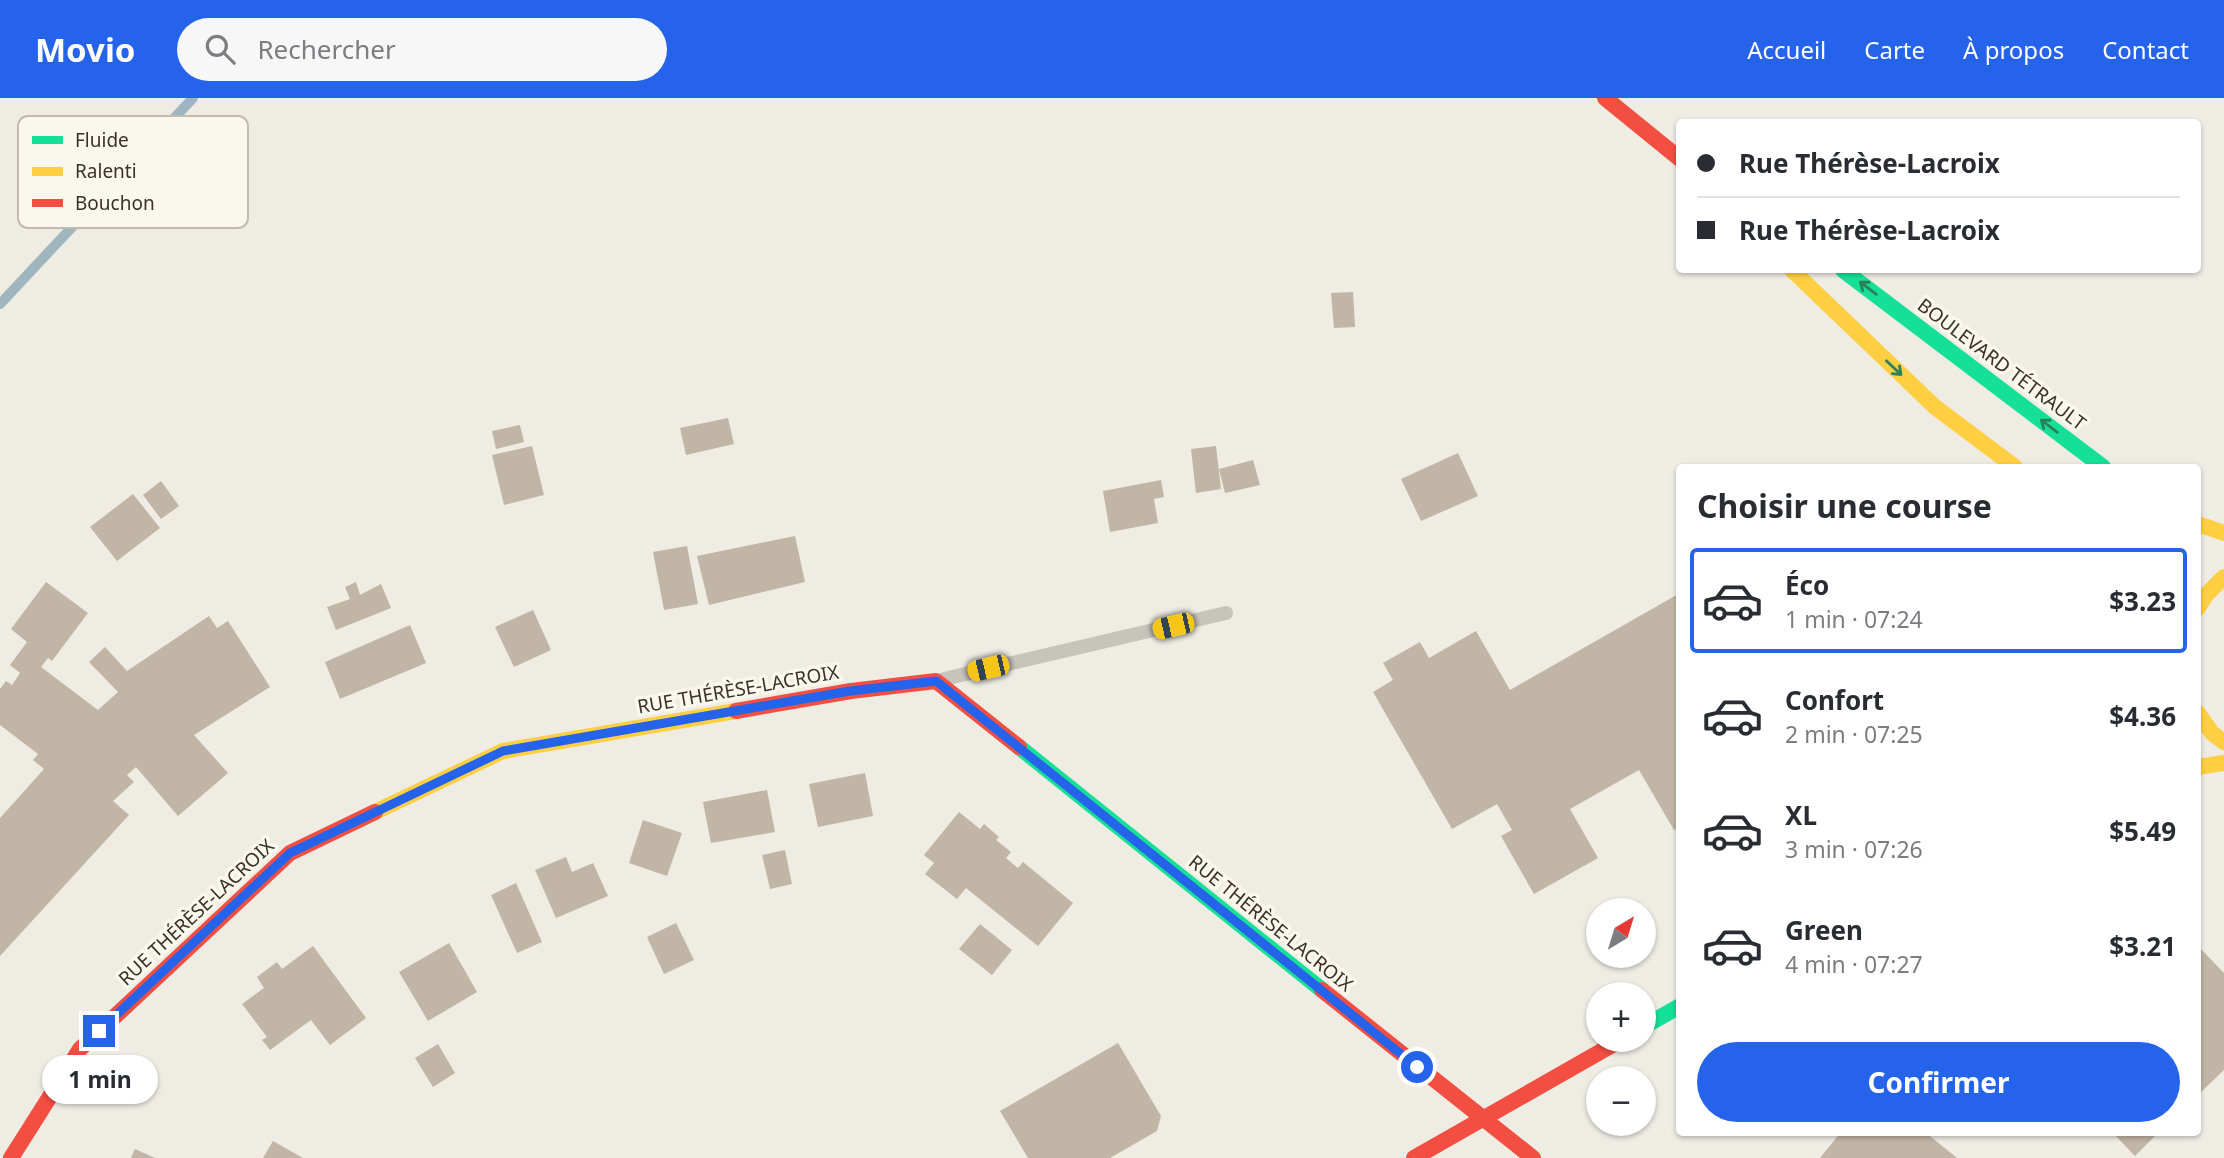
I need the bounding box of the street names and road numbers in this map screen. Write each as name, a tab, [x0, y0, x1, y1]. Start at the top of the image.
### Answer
street label: BOULEVARD TÉTRAULT	[1912, 292, 2092, 436]
street label: RUE THÉRÈSE-LACROIX	[635, 658, 841, 720]
street label: RUE THÉRÈSE-LACROIX	[113, 832, 280, 991]
street label: RUE THÉRÈSE-LACROIX	[1184, 849, 1359, 998]

